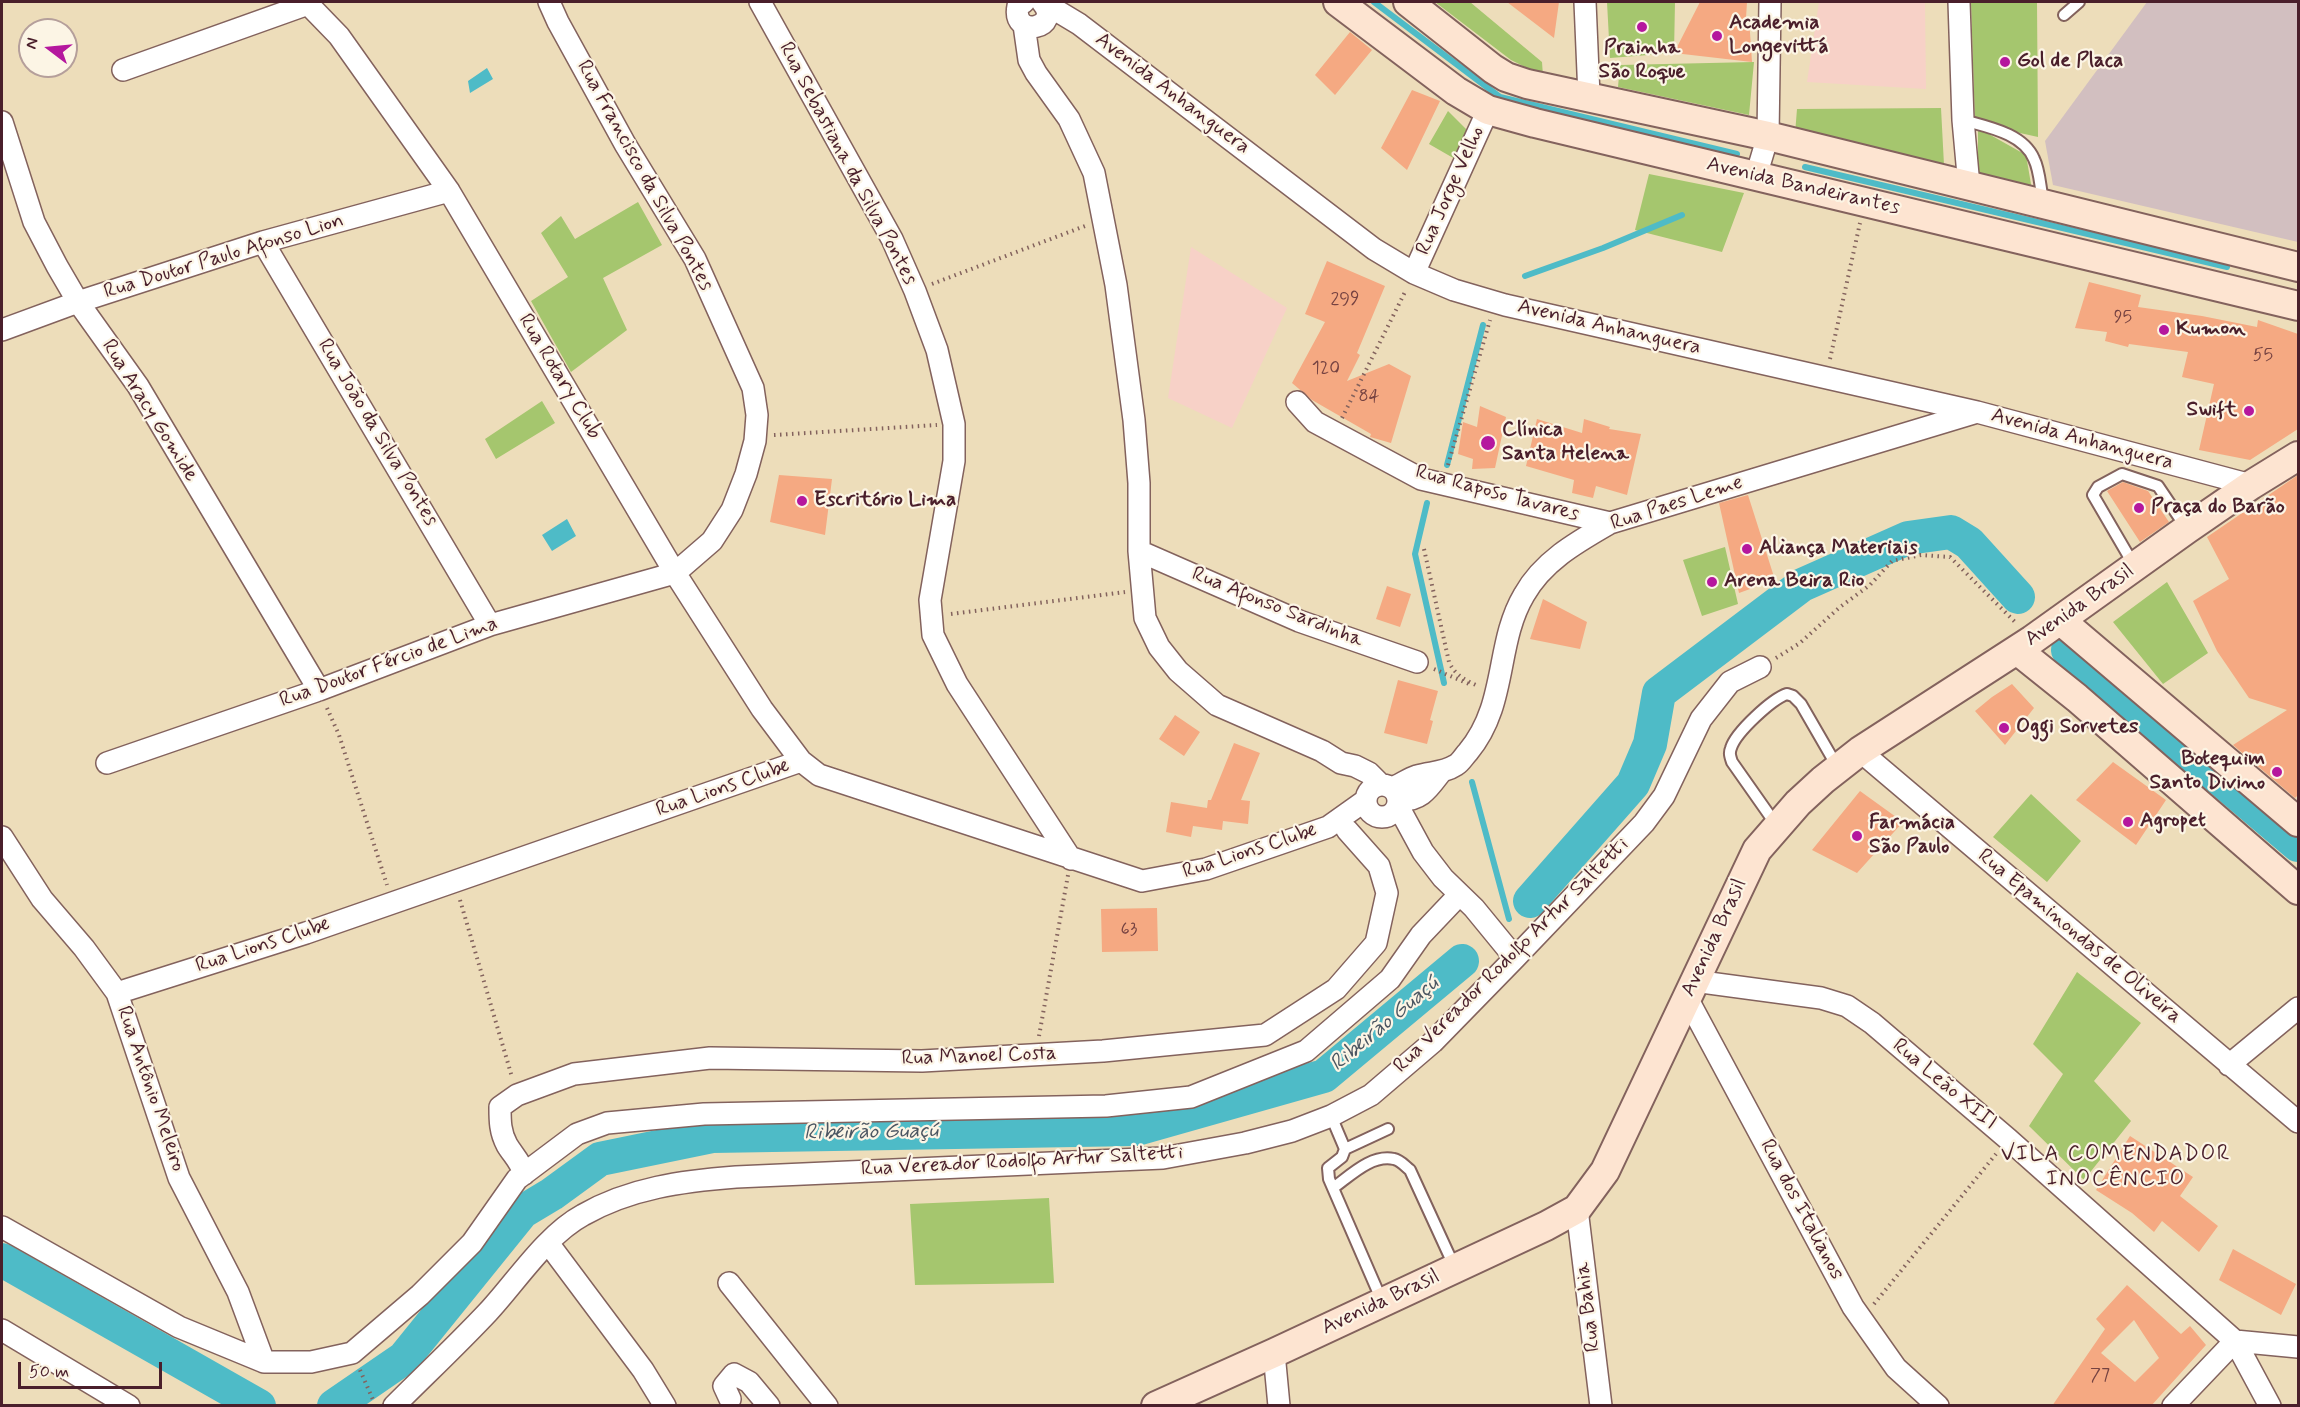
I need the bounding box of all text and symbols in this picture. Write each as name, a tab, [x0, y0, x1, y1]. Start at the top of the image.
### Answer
place label: Academia Longevittá	[1729, 11, 1828, 61]
north arrow	[18, 18, 78, 78]
marker: Prainha São Roque	[1635, 20, 1649, 34]
street label: Avenida Anhanguera	[1090, 28, 1254, 160]
marker: Academia Longevittá	[1710, 29, 1724, 43]
text: N	[21, 35, 44, 51]
place label: Prainha São Roque	[1599, 36, 1685, 86]
street label: Rua Sebastiana da Silva Pontes	[772, 38, 922, 290]
place label: Gol de Placa	[2017, 49, 2123, 75]
marker: Gol de Placa	[1998, 55, 2012, 69]
street label: Rua Francisco da Silva Pontes	[570, 56, 718, 296]
street label: Rua Jorge Velho	[1411, 123, 1491, 259]
street label: Avenida Bandeirantes	[1704, 153, 1902, 221]
street label: Rua Doutor Paulo Afonso Lion	[101, 208, 347, 306]
house number: 299	[1330, 289, 1360, 311]
street label: Avenida Anhanguera	[1515, 295, 1703, 361]
house number: 95	[2114, 307, 2132, 329]
street label: Rua Rotary Club	[512, 310, 606, 444]
place label: Kumon	[2176, 317, 2246, 343]
marker: Kumon	[2157, 323, 2171, 337]
street label: Rua Aracy Gomide	[95, 335, 203, 487]
street label: Rua João da Silva Pontes	[311, 335, 443, 531]
house number: 55	[2253, 345, 2273, 367]
house number: 120	[1312, 358, 1340, 380]
house number: 84	[1358, 386, 1380, 408]
place label: Swift	[2186, 398, 2237, 424]
street label: Avenida Anhanguera	[1988, 404, 2176, 476]
marker: Swift	[2242, 404, 2256, 418]
place label: Clínica Santa Helena	[1502, 418, 1629, 468]
marker: Clínica Santa Helena	[1479, 434, 1497, 452]
street label: Rua Raposo Tavares	[1412, 460, 1582, 528]
street label: Rua Paes Leme	[1608, 471, 1746, 537]
place label: Escritório Lima	[814, 488, 956, 514]
marker: Escritório Lima	[795, 494, 809, 508]
place label: Praça do Barão	[2151, 495, 2285, 521]
marker: Praça do Barão	[2132, 501, 2146, 515]
place label: Aliança Materiais	[1759, 536, 1917, 562]
marker: Aliança Materiais	[1740, 542, 1754, 556]
street label: Avenida Brasil	[2021, 559, 2139, 653]
street label: Rua Afonso Sardinha	[1188, 562, 1366, 654]
place label: Arena Beira Rio	[1724, 569, 1864, 595]
marker: Arena Beira Rio	[1705, 575, 1719, 589]
street label: Rua Doutor Fércio de Lima	[276, 612, 502, 714]
place label: Oggi Sorvetes	[2016, 715, 2138, 741]
marker: Oggi Sorvetes	[1997, 721, 2011, 735]
place label: Botequim Santo Divino	[2150, 747, 2265, 797]
street label: Rua Lions Clube	[653, 754, 793, 824]
marker: Botequim Santo Divino	[2270, 765, 2284, 779]
place label: Agropet	[2140, 809, 2206, 835]
place label: Farmácia São Paulo	[1869, 811, 1955, 861]
marker: Agropet	[2121, 815, 2135, 829]
street label: Rua Lions Clube	[1180, 818, 1320, 886]
marker: Farmácia São Paulo	[1850, 829, 1864, 843]
street label: Rua Vereador Rodolfo Artur Saltetti	[1389, 833, 1635, 1079]
street label: Rua Epaminondas de Oliveira	[1972, 844, 2186, 1030]
street label: Avenida Brasil	[1677, 875, 1753, 1001]
street label: Rua Lions Clube	[193, 912, 333, 980]
house number: 63	[1121, 919, 1137, 941]
water label: Ribeirão Guaçú	[1325, 972, 1445, 1078]
street label: Rua Antônio Meleiro	[110, 1003, 190, 1175]
street label: Rua Leão XIII	[1886, 1034, 2002, 1136]
street label: Rua Manoel Costa	[901, 1042, 1057, 1072]
water label: Ribeirão Guaçú	[804, 1119, 938, 1147]
street label: Rua dos Italianos	[1753, 1135, 1849, 1285]
street label: Rua Vereador Rodolfo Artur Saltetti	[860, 1141, 1184, 1183]
district label: VILA COMENDADOR INOCÊNCIO	[1999, 1142, 2233, 1194]
street label: Rua Bahia	[1571, 1261, 1607, 1353]
street label: Avenida Brasil	[1318, 1265, 1444, 1341]
scale bar	[21, 1350, 165, 1388]
text: 50 m	[29, 1360, 69, 1384]
house number: 77	[2090, 1365, 2110, 1387]

